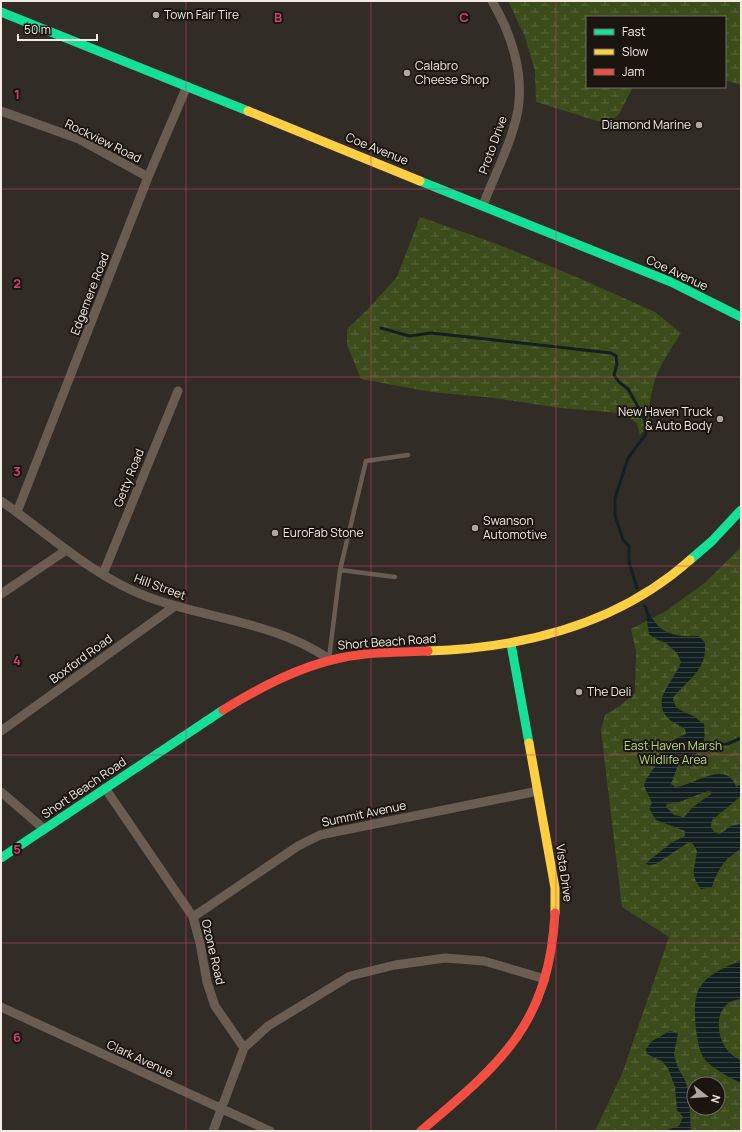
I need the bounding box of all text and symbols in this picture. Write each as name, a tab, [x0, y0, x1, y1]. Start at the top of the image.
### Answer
place label: Town Fair Tire	[164, 6, 239, 23]
text: B	[274, 8, 282, 26]
text: C	[459, 8, 469, 26]
marker: Town Fair Tire	[151, 10, 161, 20]
scale bar	[18, 16, 97, 42]
legend	[586, 16, 726, 88]
text: 50 m	[24, 21, 51, 38]
text: Fast	[622, 23, 646, 40]
text: Slow	[622, 43, 648, 60]
place label: Calabro Cheese Shop	[415, 57, 489, 88]
text: Jam	[622, 63, 644, 80]
marker: Calabro Cheese Shop	[402, 68, 412, 78]
text: 1	[14, 85, 20, 103]
street label: Proto Drive	[474, 113, 511, 176]
street label: Rockview Road	[62, 115, 144, 166]
place label: Diamond Marine	[602, 116, 691, 133]
marker: Diamond Marine	[694, 120, 704, 130]
street label: Coe Avenue	[343, 128, 411, 169]
street label: Edgemere Road	[66, 250, 113, 338]
street label: Coe Avenue	[644, 251, 711, 294]
text: 2	[13, 274, 21, 292]
place label: New Haven Truck & Auto Body	[618, 403, 713, 434]
marker: New Haven Truck & Auto Body	[715, 414, 725, 424]
street label: Getty Road	[109, 446, 148, 510]
text: 3	[13, 462, 21, 480]
place label: Swanson Automotive	[483, 512, 547, 543]
marker: Swanson Automotive	[470, 523, 480, 533]
place label: EuroFab Stone	[283, 524, 363, 541]
marker: EuroFab Stone	[270, 528, 280, 538]
street label: Hill Street	[132, 569, 189, 604]
street label: Boxford Road	[46, 630, 116, 687]
street label: Short Beach Road	[337, 630, 437, 653]
text: 4	[13, 651, 21, 669]
place label: The Deli	[587, 683, 631, 700]
marker: The Deli	[574, 687, 584, 697]
park label: East Haven Marsh Wildlife Area	[624, 737, 722, 768]
street label: Short Beach Road	[38, 753, 129, 822]
street label: Summit Avenue	[320, 796, 408, 831]
text: 5	[13, 840, 21, 858]
street label: Vista Drive	[552, 843, 577, 903]
street label: Ozone Road	[198, 918, 229, 986]
text: 6	[13, 1028, 21, 1046]
street label: Clark Avenue	[104, 1036, 176, 1081]
north arrow	[686, 1076, 726, 1116]
text: N	[708, 1093, 724, 1105]

